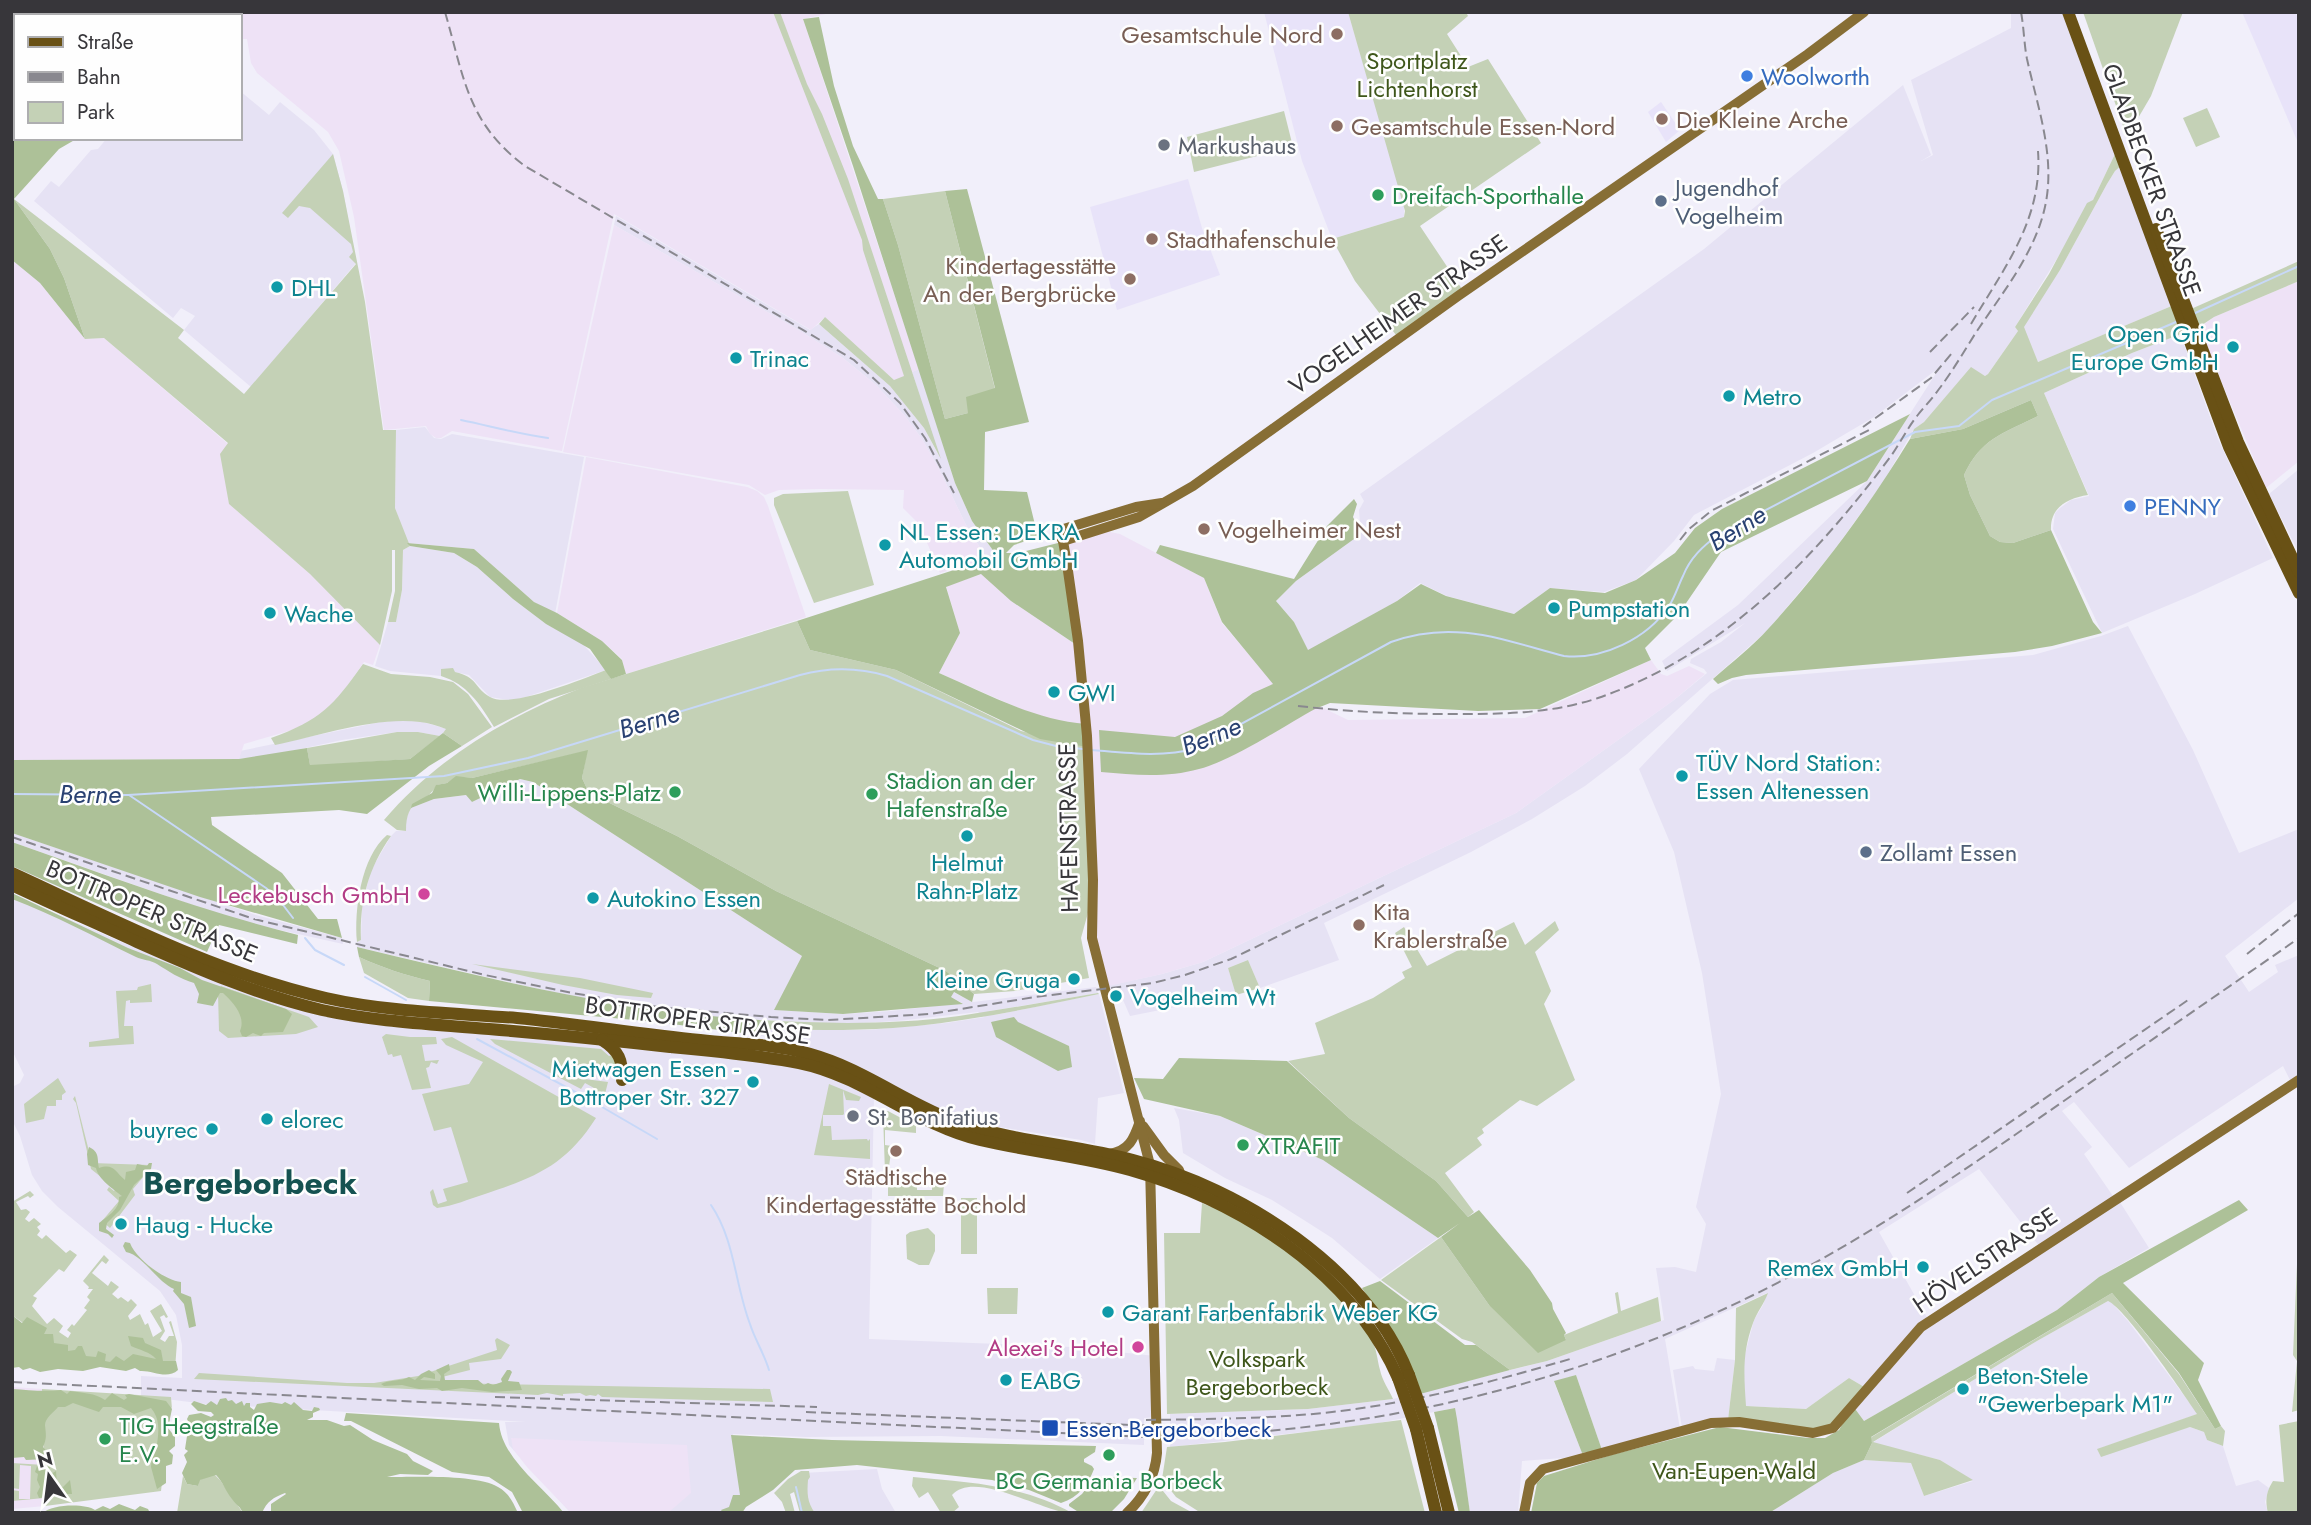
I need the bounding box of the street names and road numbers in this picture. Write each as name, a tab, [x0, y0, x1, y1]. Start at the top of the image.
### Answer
street label: GLADBECKER STRASSE	[2094, 59, 2210, 301]
street label: VOGELHEIMER STRASSE	[1282, 225, 1514, 403]
street label: HAFENSTRASSE	[1049, 743, 1087, 913]
street label: BOTTROPER STRASSE	[41, 851, 263, 971]
street label: BOTTROPER STRASSE	[583, 987, 813, 1053]
street label: HÖVELSTRASSE	[1905, 1198, 2065, 1322]

